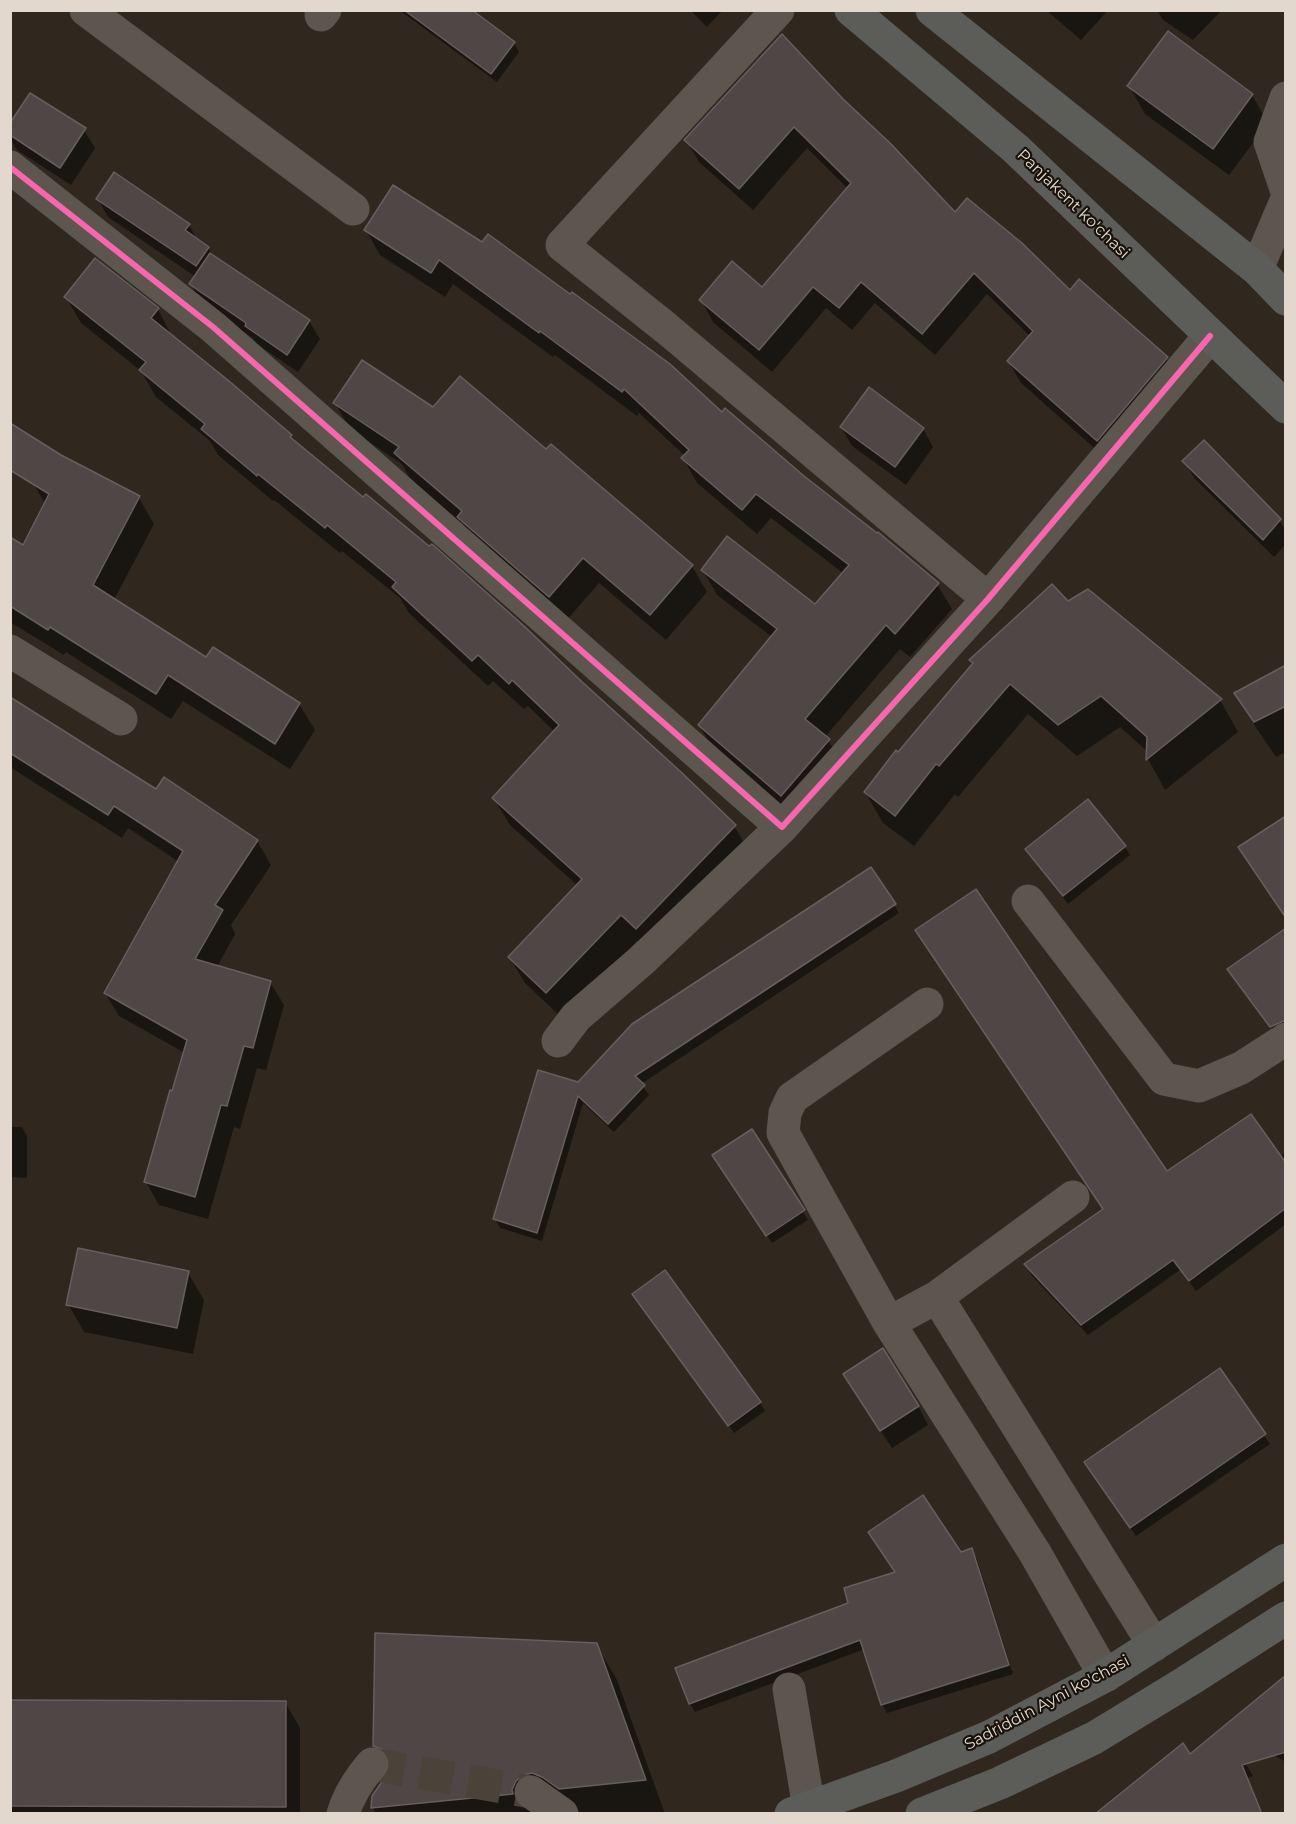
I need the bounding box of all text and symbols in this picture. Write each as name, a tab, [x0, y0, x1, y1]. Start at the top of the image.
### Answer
street label: Panjakent ko'chasi	[1013, 145, 1133, 263]
street label: Sadriddin Ayni ko'chasi	[961, 1651, 1133, 1755]

